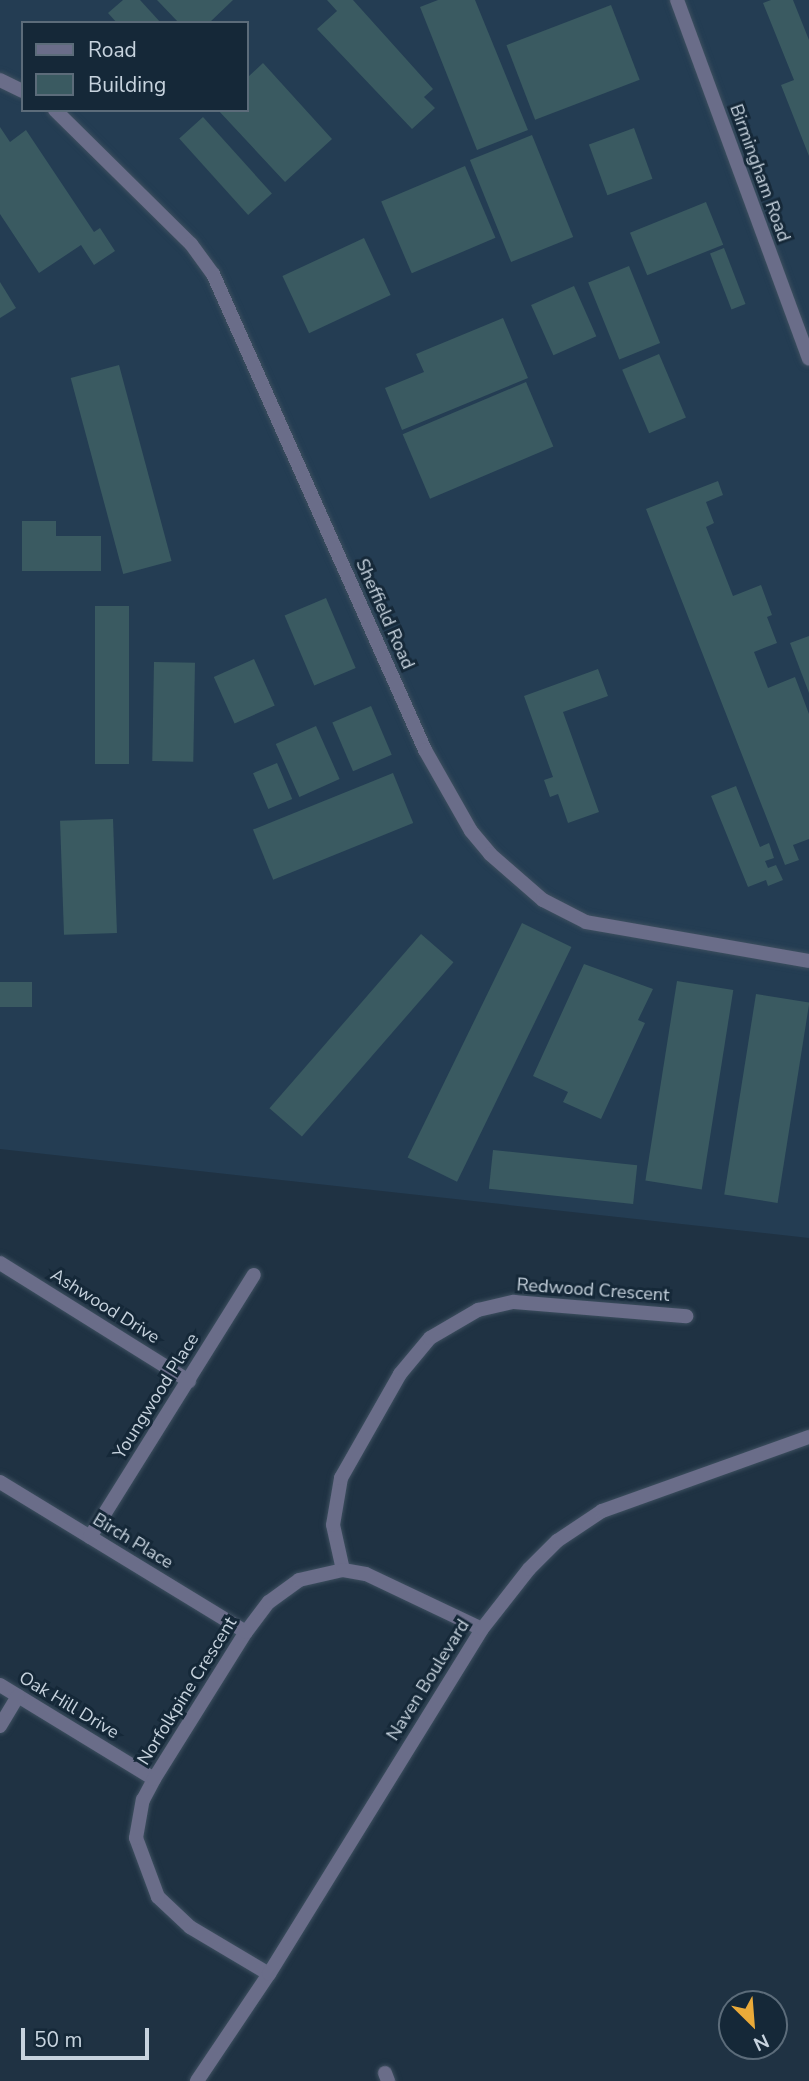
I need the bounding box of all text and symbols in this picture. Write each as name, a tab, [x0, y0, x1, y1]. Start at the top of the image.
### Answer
legend	[21, 21, 248, 112]
text: Road	[88, 36, 137, 64]
text: Building	[88, 71, 166, 99]
street label: Birmingham Road	[725, 101, 795, 245]
street label: Sheffield Road	[351, 556, 419, 672]
street label: Ashwood Drive	[46, 1264, 164, 1348]
street label: Redwood Crescent	[516, 1274, 670, 1306]
street label: Youngwood Place	[109, 1329, 203, 1463]
street label: Birch Place	[89, 1509, 177, 1573]
street label: Norfolkpine Crescent	[133, 1613, 241, 1769]
street label: Naven Boulevard	[382, 1615, 474, 1745]
street label: Oak Hill Drive	[15, 1667, 123, 1743]
north arrow	[718, 1990, 788, 2060]
scale bar	[24, 2014, 152, 2058]
text: 50 m	[34, 2026, 83, 2054]
text: N	[749, 2027, 773, 2057]

